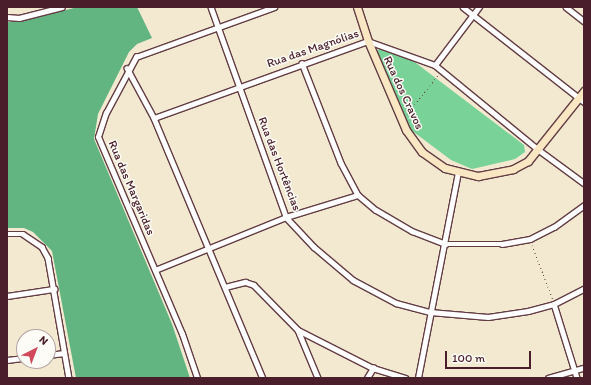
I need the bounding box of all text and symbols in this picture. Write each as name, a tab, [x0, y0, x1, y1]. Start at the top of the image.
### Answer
street label: Rua das Magnólias	[265, 27, 361, 71]
street label: Rua dos Cravos	[380, 54, 426, 132]
street label: Rua das Hortências	[254, 115, 304, 213]
street label: Rua das Margaridas	[104, 138, 158, 238]
north arrow	[16, 329, 56, 369]
text: N	[37, 333, 51, 348]
scale bar	[447, 343, 533, 369]
text: 100 m	[452, 351, 485, 365]

